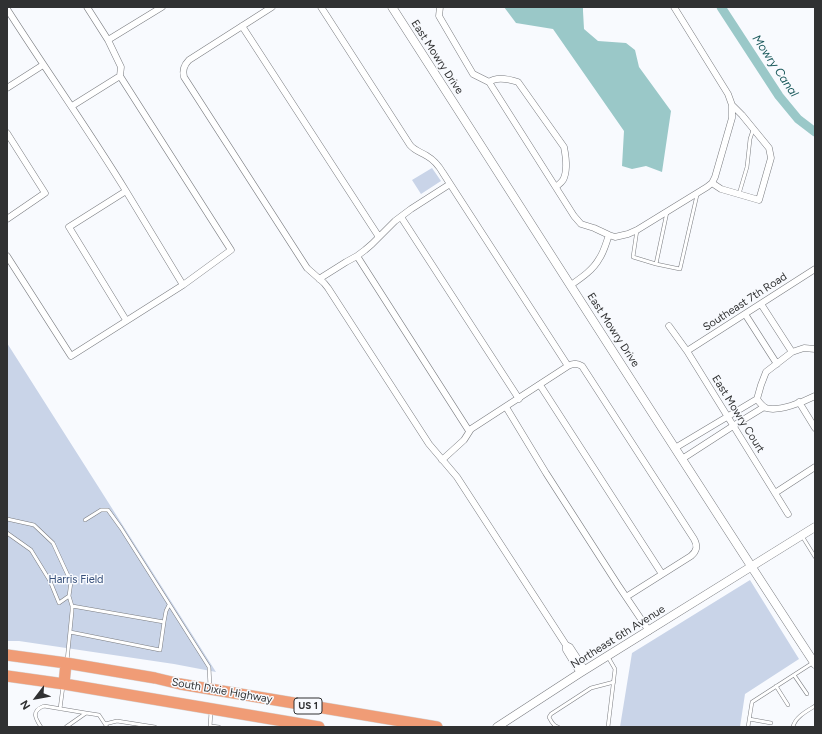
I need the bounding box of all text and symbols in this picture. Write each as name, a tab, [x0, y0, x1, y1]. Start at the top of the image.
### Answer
street label: East Mowry Drive	[408, 17, 466, 97]
water label: Mowry Canal	[749, 32, 801, 100]
street label: Southeast 7th Road	[701, 270, 789, 334]
street label: East Mowry Drive	[584, 290, 642, 370]
street label: East Mowry Court	[709, 373, 767, 455]
park label: Harris Field	[48, 573, 104, 587]
street label: Northeast 6th Avenue	[568, 603, 668, 671]
street label: South Dixie Highway	[171, 676, 273, 706]
north arrow	[16, 678, 56, 718]
text: N	[18, 698, 33, 712]
road number: US 1	[294, 698, 322, 714]

